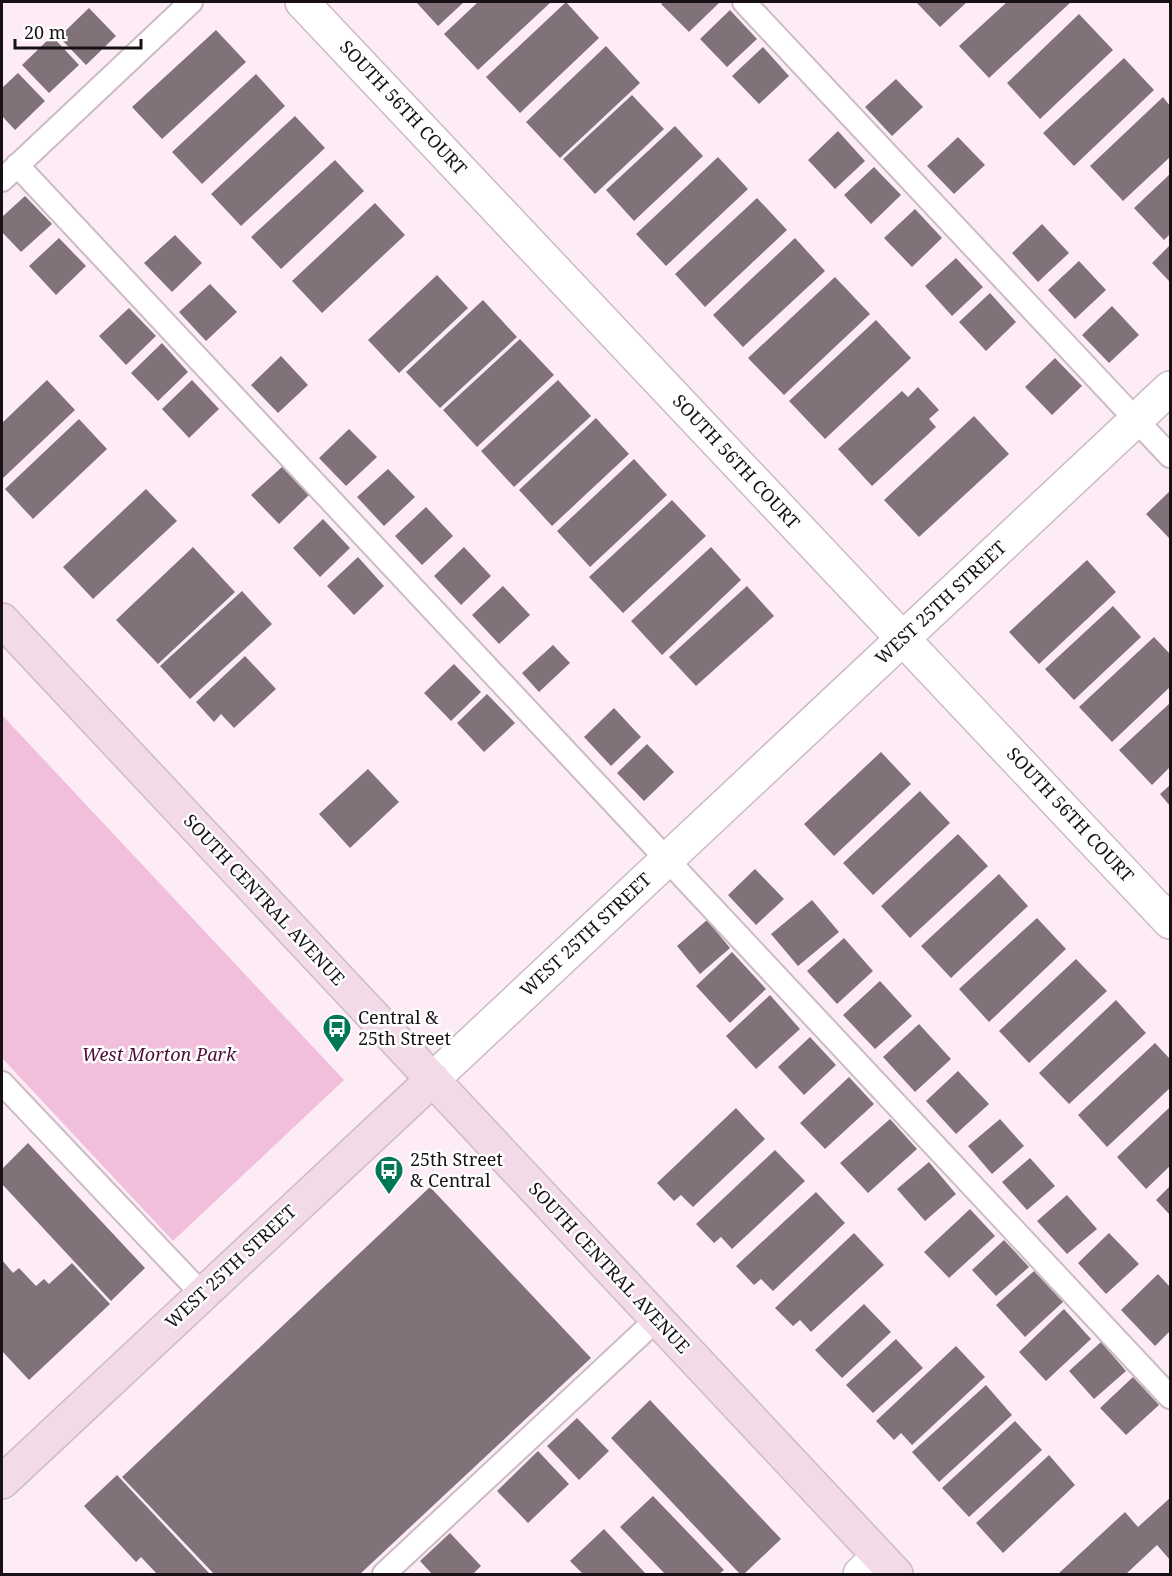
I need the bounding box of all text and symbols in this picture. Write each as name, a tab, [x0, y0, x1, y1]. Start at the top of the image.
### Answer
scale bar	[15, 12, 141, 50]
text: 20 m	[24, 20, 66, 44]
street label: SOUTH 56TH COURT	[335, 35, 473, 180]
street label: SOUTH 56TH COURT	[668, 389, 806, 534]
street label: WEST 25TH STREET	[870, 535, 1011, 669]
street label: SOUTH 56TH COURT	[1002, 742, 1140, 887]
street label: SOUTH CENTRAL AVENUE	[179, 809, 351, 990]
street label: WEST 25TH STREET	[515, 867, 656, 1001]
place label: Central & 25th Street	[358, 1005, 451, 1050]
bus stop icon: Central & 25th Street	[321, 1012, 353, 1054]
park label: West Morton Park	[82, 1042, 237, 1066]
place label: 25th Street & Central	[410, 1147, 503, 1192]
bus stop icon: 25th Street & Central	[373, 1154, 405, 1196]
street label: SOUTH CENTRAL AVENUE	[524, 1177, 696, 1358]
street label: WEST 25TH STREET	[160, 1199, 301, 1333]

